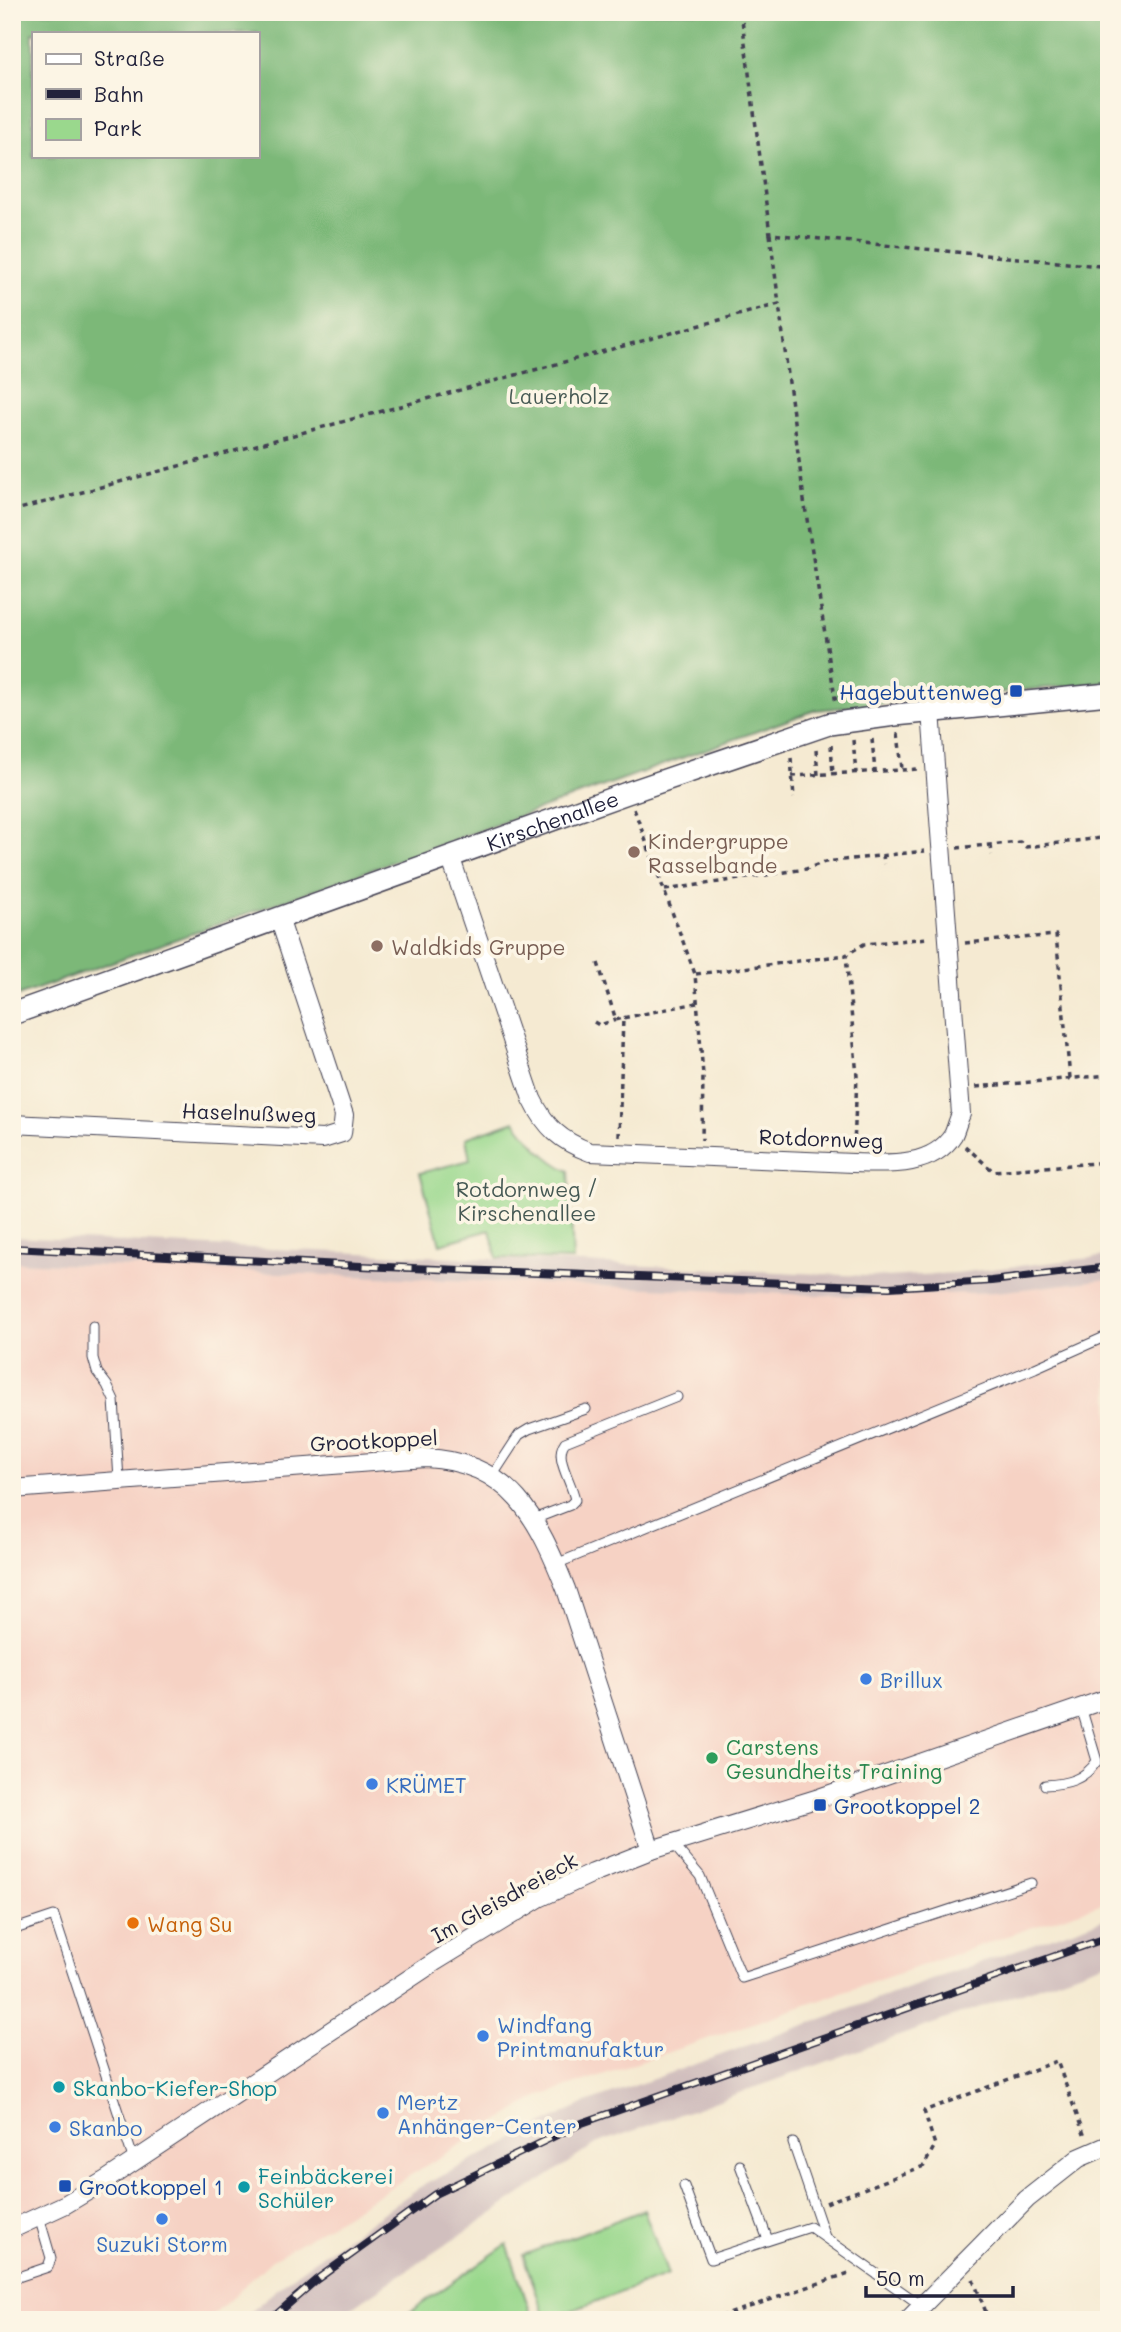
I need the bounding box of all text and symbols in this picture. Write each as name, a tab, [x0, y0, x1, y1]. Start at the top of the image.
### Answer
legend	[32, 32, 259, 158]
text: Straße	[94, 44, 165, 71]
text: Bahn	[94, 80, 144, 107]
text: Park	[94, 114, 142, 141]
park label: Lauerholz	[509, 382, 609, 409]
place label: Hagebuttenweg	[839, 678, 1002, 705]
marker: Hagebuttenweg	[1008, 683, 1024, 699]
street label: Kirschenallee	[482, 784, 622, 856]
place label: Kindergruppe Rasselbande	[648, 827, 789, 878]
marker: Kindergruppe Rasselbande	[626, 844, 642, 860]
place label: Waldkids Gruppe	[391, 933, 565, 960]
marker: Waldkids Gruppe	[369, 938, 385, 954]
street label: Haselnußweg	[181, 1096, 317, 1128]
street label: Rotdornweg	[758, 1122, 884, 1154]
park label: Rotdornweg / Kirschenallee	[456, 1175, 598, 1226]
street label: Grootkoppel	[309, 1423, 439, 1457]
place label: Brillux	[880, 1666, 943, 1693]
marker: Brillux	[858, 1671, 874, 1687]
place label: Carstens Gesundheits Training	[726, 1733, 942, 1784]
marker: Carstens Gesundheits Training	[704, 1750, 720, 1766]
place label: KRÜMET	[386, 1771, 467, 1798]
marker: KRÜMET	[364, 1776, 380, 1792]
place label: Grootkoppel 2	[834, 1792, 980, 1819]
marker: Grootkoppel 2	[812, 1797, 828, 1813]
street label: Im Gleisdreieck	[426, 1846, 582, 1948]
place label: Wang Su	[147, 1910, 232, 1937]
marker: Wang Su	[125, 1915, 141, 1931]
place label: Windfang Printmanufaktur	[497, 2011, 664, 2062]
marker: Windfang Printmanufaktur	[475, 2028, 491, 2044]
place label: Skanbo-Kiefer-Shop	[73, 2074, 277, 2101]
marker: Skanbo-Kiefer-Shop	[51, 2079, 67, 2095]
place label: Mertz Anhänger-Center	[397, 2088, 577, 2139]
marker: Mertz Anhänger-Center	[375, 2105, 391, 2121]
place label: Skanbo	[69, 2114, 143, 2141]
marker: Skanbo	[47, 2119, 63, 2135]
place label: Feinbäckerei Schüler	[258, 2162, 394, 2213]
place label: Grootkoppel 1	[79, 2173, 223, 2200]
marker: Grootkoppel 1	[57, 2178, 73, 2194]
marker: Feinbäckerei Schüler	[236, 2179, 252, 2195]
marker: Suzuki Storm	[154, 2211, 170, 2227]
place label: Suzuki Storm	[96, 2230, 228, 2257]
scale bar	[866, 2255, 1012, 2299]
text: 50 m	[876, 2264, 925, 2291]

